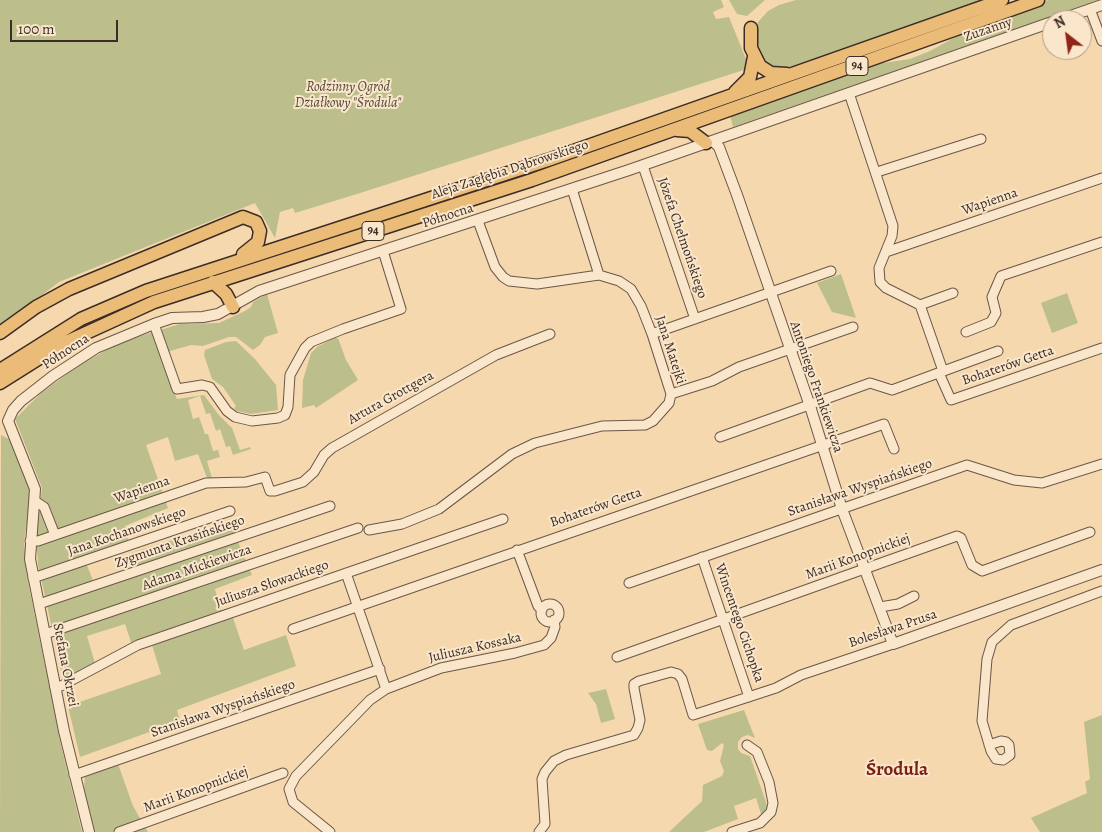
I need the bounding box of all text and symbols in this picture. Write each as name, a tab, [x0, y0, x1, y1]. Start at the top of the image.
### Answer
scale bar	[12, 10, 120, 42]
north arrow	[1042, 10, 1092, 60]
text: N	[1051, 12, 1069, 33]
street label: Zuzanny	[962, 14, 1014, 46]
text: 100 m	[18, 19, 55, 39]
road number: 94	[846, 56, 868, 76]
park label: Rodzinny Ogród Działkowy "Środula"	[295, 80, 401, 112]
street label: Aleja Zagłębia Dąbrowskiego	[429, 137, 591, 203]
street label: Józefa Chełmońskiego	[653, 175, 711, 301]
street label: Wapienna	[960, 185, 1020, 219]
street label: Północna	[420, 200, 476, 232]
road number: 94	[362, 222, 384, 240]
street label: Jana Matejki	[651, 314, 689, 386]
street label: Antoniego Frankiewicza	[786, 319, 846, 455]
street label: Północna	[39, 331, 93, 373]
street label: Bohaterów Getta	[960, 342, 1056, 390]
street label: Artura Grottgera	[345, 368, 437, 428]
street label: Stanisława Wyspiańskiego	[786, 455, 934, 521]
street label: Wapienna	[112, 473, 172, 507]
street label: Bohaterów Getta	[548, 484, 644, 532]
street label: Jana Kochanowskiego	[66, 504, 188, 560]
street label: Zygmunta Krasińskiego	[113, 512, 247, 572]
street label: Marii Konopnickiej	[803, 530, 913, 584]
street label: Adama Mickiewicza	[140, 541, 254, 595]
street label: Juliusza Słowackiego	[213, 557, 331, 611]
street label: Wincentego Cichopka	[711, 561, 767, 685]
street label: Bolesława Prusa	[847, 606, 939, 652]
street label: Stefana Okrzei	[49, 622, 81, 708]
street label: Juliusza Kossaka	[427, 629, 523, 667]
street label: Stanisława Wyspiańskiego	[149, 676, 297, 742]
district label: Środula	[866, 759, 928, 781]
street label: Marii Konopnickiej	[141, 763, 251, 817]

